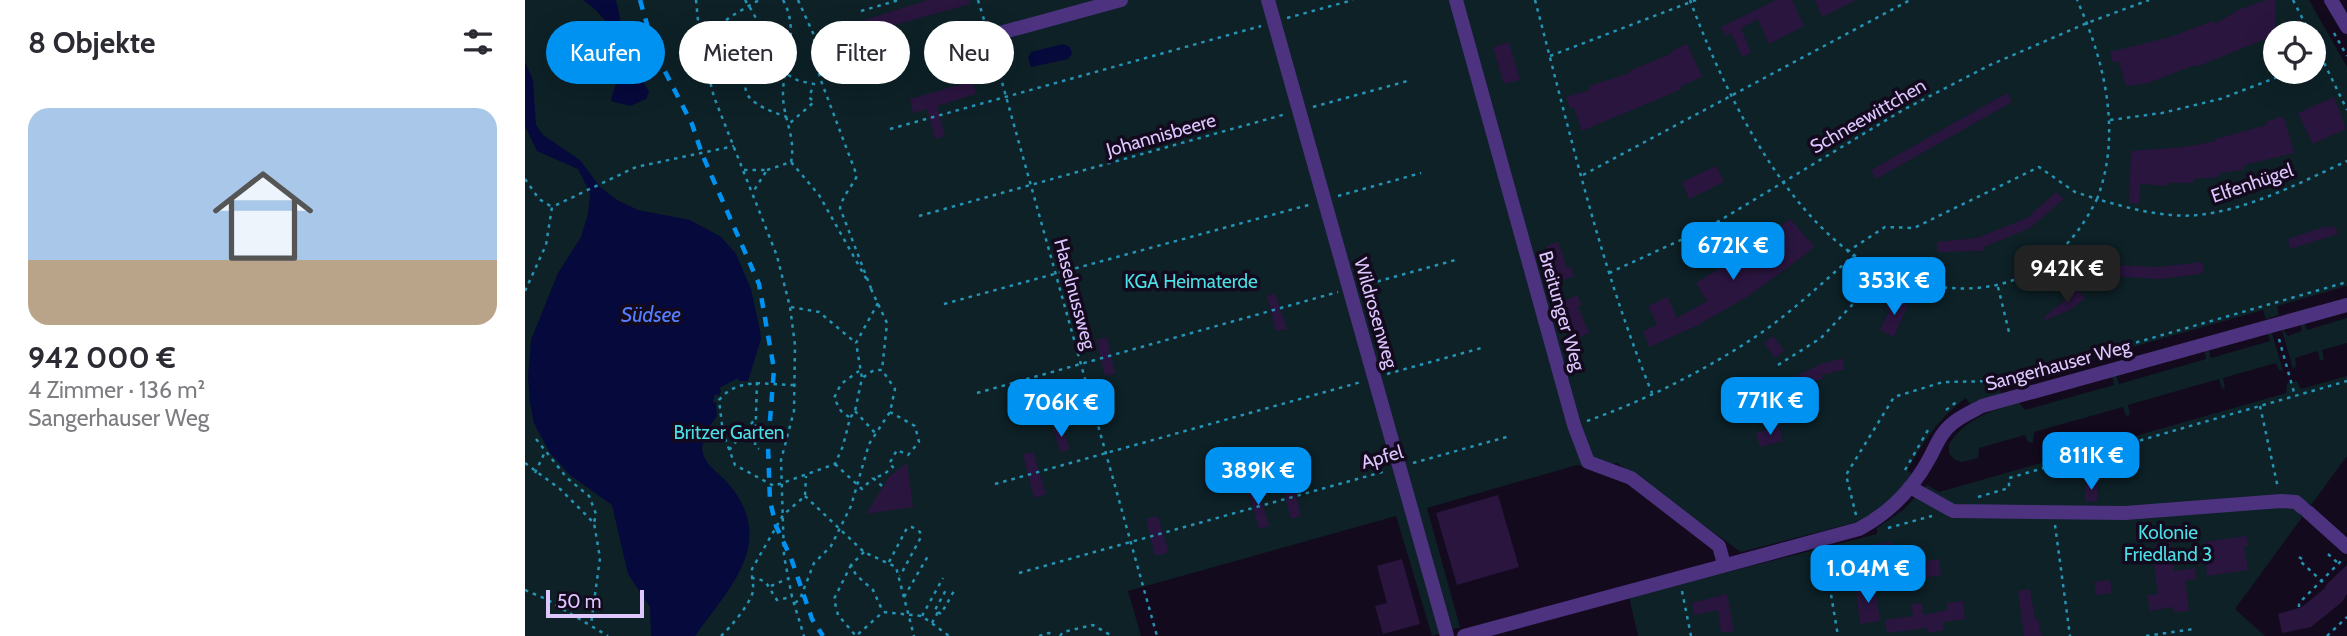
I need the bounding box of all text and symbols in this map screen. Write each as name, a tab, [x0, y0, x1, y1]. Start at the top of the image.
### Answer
chip: Kaufen	[546, 21, 665, 84]
chip: Mieten	[679, 21, 797, 84]
chip: Filter	[811, 21, 910, 84]
chip: Neu	[924, 21, 1014, 84]
map controls	[2263, 21, 2326, 84]
button: locate	[2263, 21, 2326, 84]
icon: filters	[459, 23, 497, 61]
text: 8 Objekte	[28, 24, 156, 61]
street label: Schneewittchen	[1806, 74, 1930, 158]
street label: Johannisbeere	[1103, 108, 1219, 162]
icon: home	[200, 153, 326, 279]
street label: Elfenhügel	[2208, 158, 2297, 208]
pin: 672K €	[1676, 222, 1790, 282]
text: 672K €	[1697, 231, 1769, 259]
street label: Haselnussweg	[1049, 236, 1101, 352]
pin: 942K €	[2010, 246, 2124, 305]
street label: Breitunger Weg	[1534, 248, 1590, 374]
text: 942K €	[2030, 254, 2104, 282]
street label: Wildrosenweg	[1349, 255, 1403, 371]
pin: 353K €	[1837, 258, 1951, 317]
text: 353K €	[1858, 266, 1930, 294]
park label: KGA Heimaterde	[1124, 270, 1258, 293]
water label: Südsee	[621, 302, 681, 327]
street label: Sangerhauser Weg	[1983, 334, 2134, 395]
text: 942 000 €	[28, 339, 176, 376]
text: 4 Zimmer · 136 m²	[28, 376, 205, 404]
pin: 771K €	[1713, 378, 1827, 437]
pin: 706K €	[1004, 380, 1118, 439]
text: 771K €	[1737, 386, 1803, 414]
text: 706K €	[1023, 388, 1099, 416]
text: Sangerhauser Weg	[28, 404, 209, 432]
park label: Britzer Garten	[674, 421, 784, 444]
pin: 811K €	[2034, 433, 2148, 492]
street label: Apfel	[1358, 440, 1406, 474]
text: 811K €	[2058, 441, 2124, 469]
pin: 389K €	[1201, 448, 1315, 507]
text: 389K €	[1221, 456, 1295, 484]
park label: Kolonie Friedland 3	[2124, 521, 2212, 566]
pin: 1.04M €	[1803, 546, 1933, 605]
text: 1.04M €	[1827, 554, 1909, 582]
scale bar	[546, 587, 644, 619]
text: 50 m	[557, 590, 601, 613]

